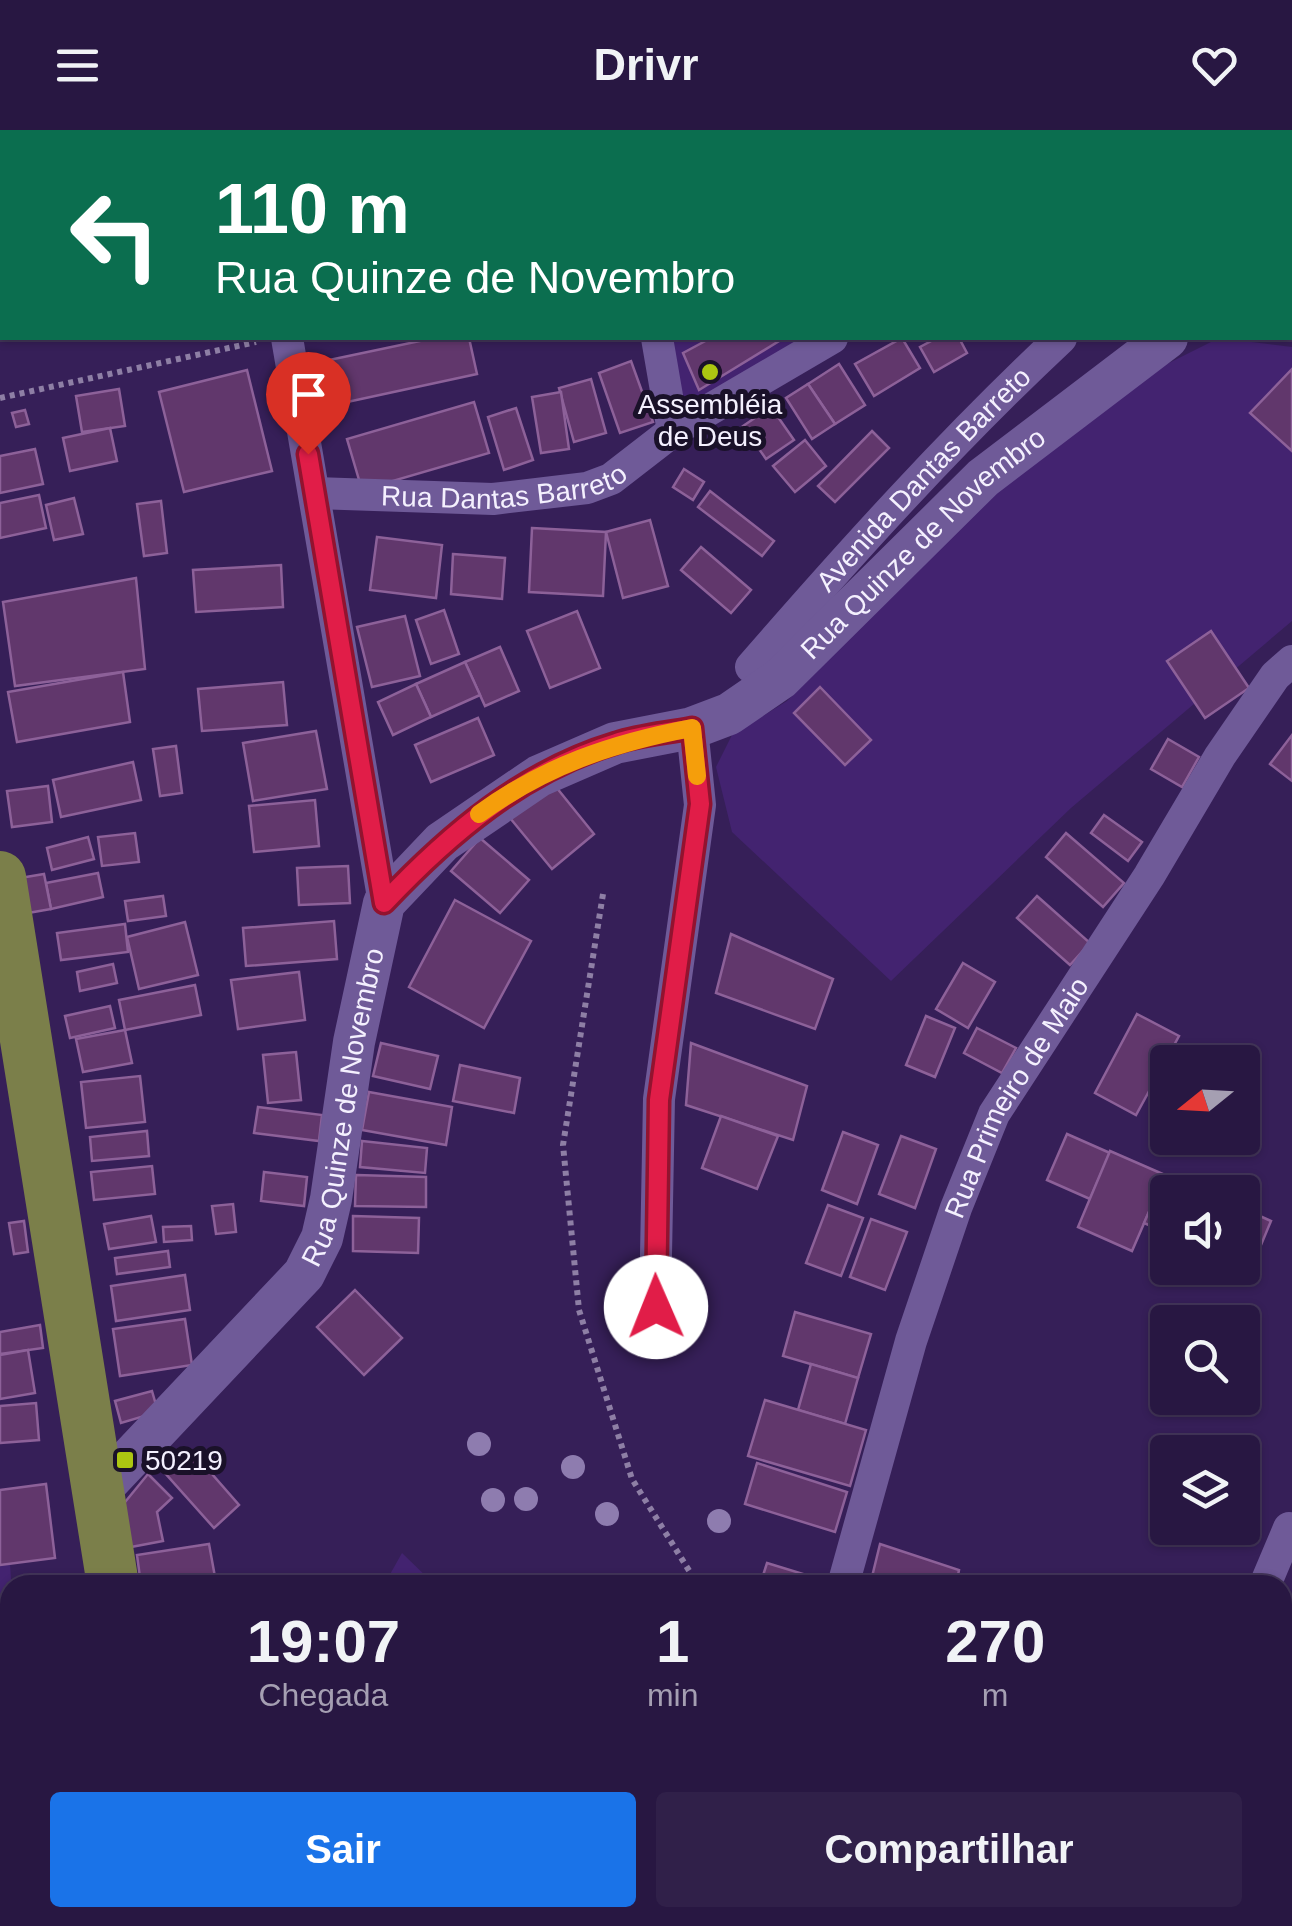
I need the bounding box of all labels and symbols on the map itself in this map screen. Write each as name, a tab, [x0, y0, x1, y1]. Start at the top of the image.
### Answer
pin	[266, 352, 351, 455]
marker: Assembléia de Deus	[699, 361, 721, 383]
street label: Avenida Dantas Barreto	[810, 361, 1037, 598]
place label: Assembléia de Deus	[638, 389, 783, 452]
street label: Rua Quinze de Novembro	[795, 421, 1051, 665]
street label: Rua Dantas Barreto	[381, 458, 633, 515]
street label: Rua Quinze de Novembro	[295, 945, 390, 1271]
street label: Rua Primeiro de Maio	[939, 971, 1095, 1222]
north arrow	[1150, 1045, 1260, 1155]
position arrow	[604, 1255, 708, 1359]
place label: 50219	[145, 1445, 223, 1476]
marker: 50219	[114, 1449, 136, 1471]

